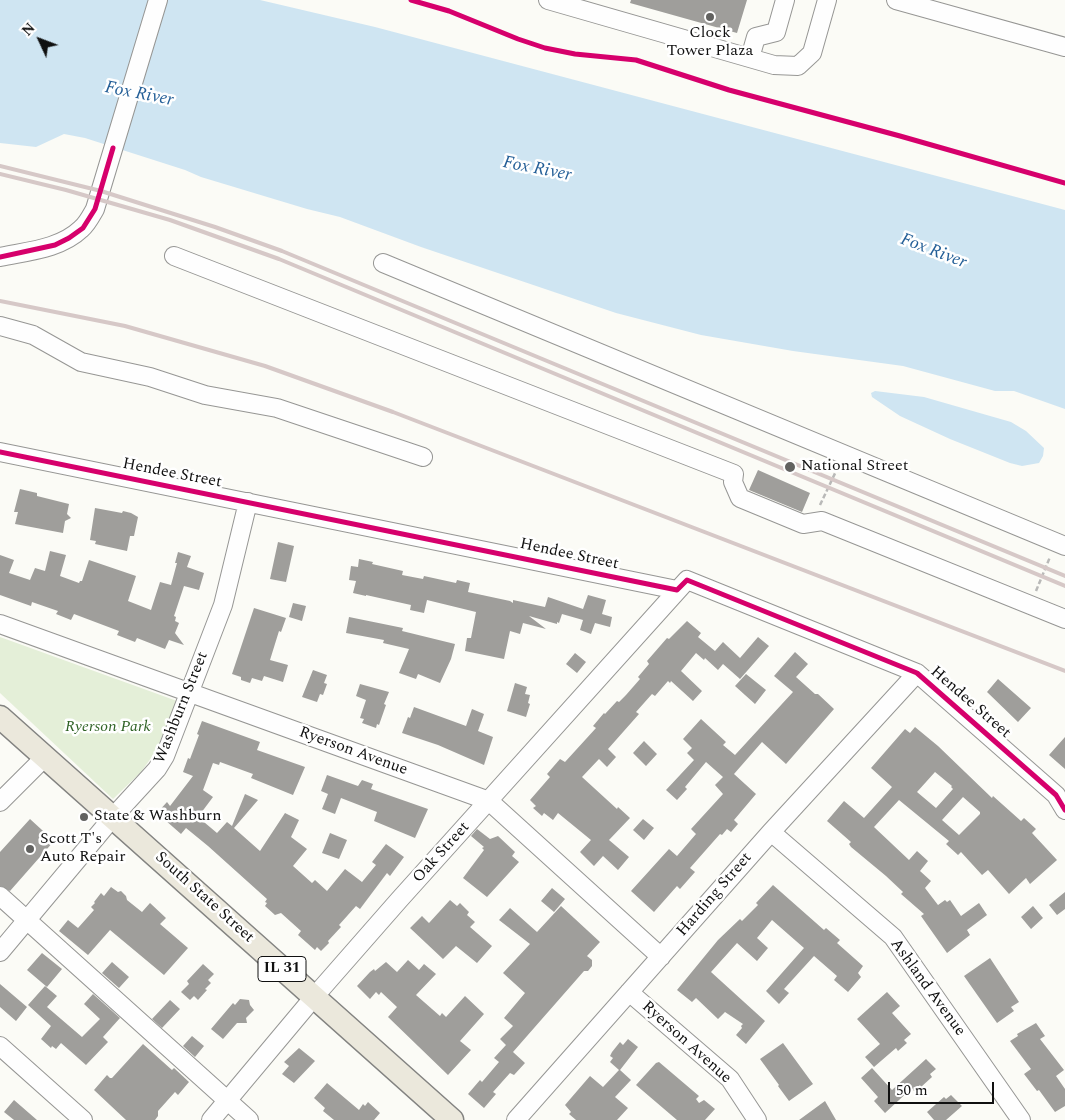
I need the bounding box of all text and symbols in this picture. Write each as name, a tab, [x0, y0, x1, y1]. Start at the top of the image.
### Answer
marker: Clock Tower Plaza	[704, 11, 716, 23]
north arrow	[15, 15, 65, 65]
text: N	[17, 18, 40, 41]
place label: Clock Tower Plaza	[667, 24, 753, 62]
water label: Fox River	[103, 78, 175, 112]
water label: Fox River	[501, 153, 573, 187]
water label: Fox River	[897, 230, 969, 274]
street label: Hendee Street	[121, 455, 223, 493]
place label: National Street	[801, 457, 908, 477]
marker: National Street	[783, 460, 797, 474]
street label: Hendee Street	[518, 535, 620, 575]
street label: Washburn Street	[151, 649, 213, 767]
street label: Hendee Street	[926, 663, 1014, 743]
park label: Ryerson Park	[65, 718, 151, 738]
street label: Ryerson Avenue	[296, 723, 410, 781]
place label: State & Washburn	[94, 807, 222, 827]
marker: State & Washburn	[78, 811, 90, 823]
street label: Oak Street	[410, 818, 474, 888]
place label: Scott T's Auto Repair	[40, 830, 126, 868]
marker: Scott T's Auto Repair	[24, 843, 36, 855]
street label: South State Street	[150, 848, 258, 948]
street label: Harding Street	[673, 849, 757, 941]
street label: Ashland Avenue	[885, 936, 969, 1040]
road number: IL 31	[258, 956, 306, 982]
street label: Ryerson Avenue	[637, 998, 735, 1088]
scale bar	[890, 1072, 996, 1104]
text: 50 m	[896, 1079, 928, 1102]

